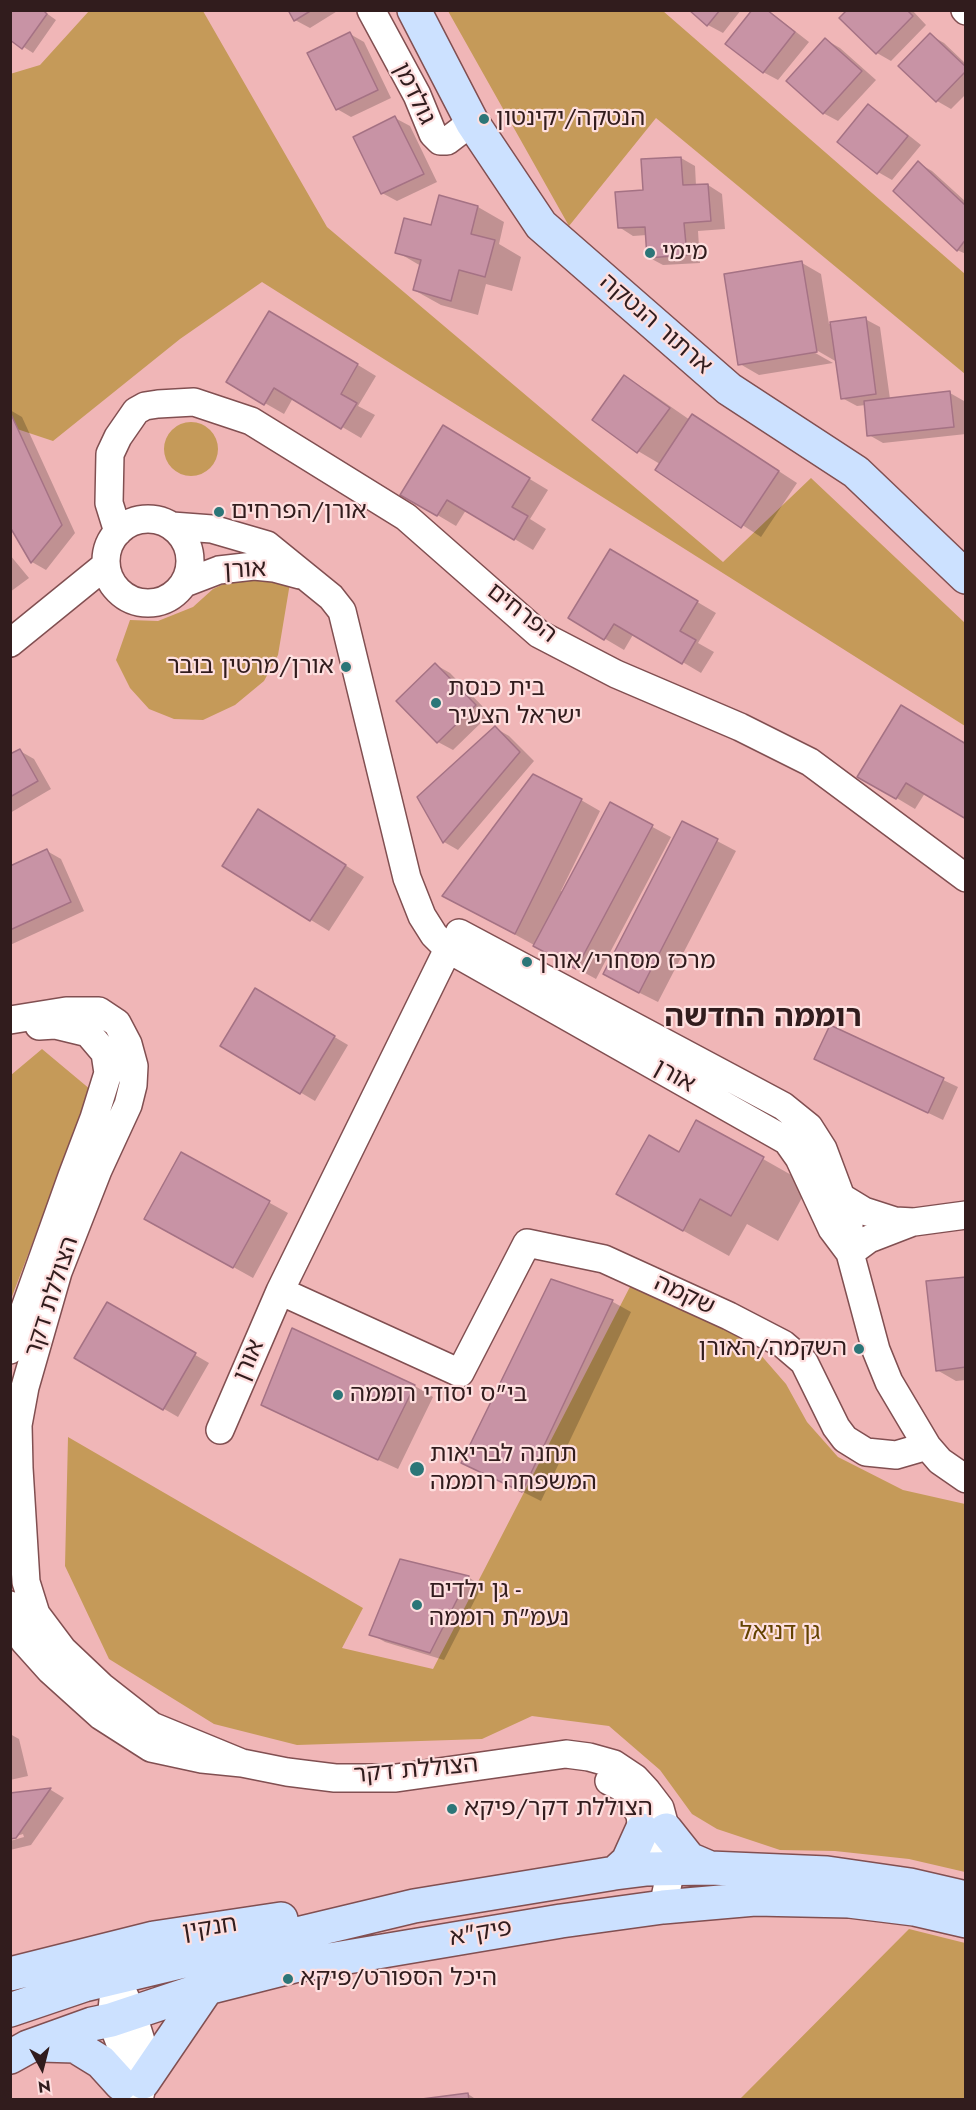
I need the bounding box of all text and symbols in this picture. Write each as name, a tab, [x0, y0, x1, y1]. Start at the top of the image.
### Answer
street label: גולדמן	[386, 58, 440, 130]
place label: הנטקה/יקינטון	[496, 105, 645, 133]
marker: הנטקה/יקינטון	[477, 112, 491, 126]
place label: מימי	[662, 239, 708, 267]
marker: מימי	[643, 246, 657, 260]
street label: ארתור הנטקה	[593, 269, 717, 381]
place label: אורן/הפרחים	[231, 498, 367, 526]
marker: אורן/הפרחים	[212, 505, 226, 519]
street label: אורן	[223, 556, 267, 586]
street label: הפרחים	[480, 578, 562, 650]
place label: אורן/מרטין בובר	[167, 653, 334, 681]
marker: אורן/מרטין בובר	[339, 660, 353, 674]
place label: בית כנסת ישראל הצעיר	[448, 675, 581, 731]
marker: בית כנסת ישראל הצעיר	[429, 696, 443, 710]
place label: מרכז מסחרי/אורן	[539, 948, 716, 976]
marker: מרכז מסחרי/אורן	[520, 955, 534, 969]
district label: רוממה החדשה	[664, 1001, 862, 1037]
street label: אורן	[648, 1054, 700, 1100]
street label: הצוללת דקר	[20, 1233, 86, 1361]
street label: שקמה	[649, 1270, 719, 1322]
place label: השקמה/האורן	[699, 1335, 847, 1363]
street label: אורן	[228, 1336, 272, 1386]
marker: השקמה/האורן	[852, 1342, 866, 1356]
place label: בי"ס יסודי רוממה	[350, 1381, 527, 1409]
marker: בי"ס יסודי רוממה	[331, 1388, 345, 1402]
place label: תחנה לבריאות המשפחה רוממה	[430, 1441, 597, 1497]
marker: תחנה לבריאות המשפחה רוממה	[408, 1460, 426, 1478]
place label: גן ילדים - נעמ"ת רוממה	[429, 1577, 569, 1633]
marker: גן ילדים - נעמ"ת רוממה	[410, 1598, 424, 1612]
park label: גן דניאל	[740, 1619, 820, 1647]
street label: הצוללת דקר	[353, 1751, 479, 1791]
place label: הצוללת דקר/פיקא	[464, 1795, 653, 1823]
marker: הצוללת דקר/פיקא	[445, 1802, 459, 1816]
street label: חנקין	[181, 1910, 239, 1948]
street label: פיק"א	[448, 1914, 514, 1954]
place label: היכל הספורט/פיקא	[300, 1965, 497, 1993]
marker: היכל הספורט/פיקא	[281, 1972, 295, 1986]
north arrow	[12, 2038, 72, 2098]
text: N	[37, 2074, 52, 2099]

